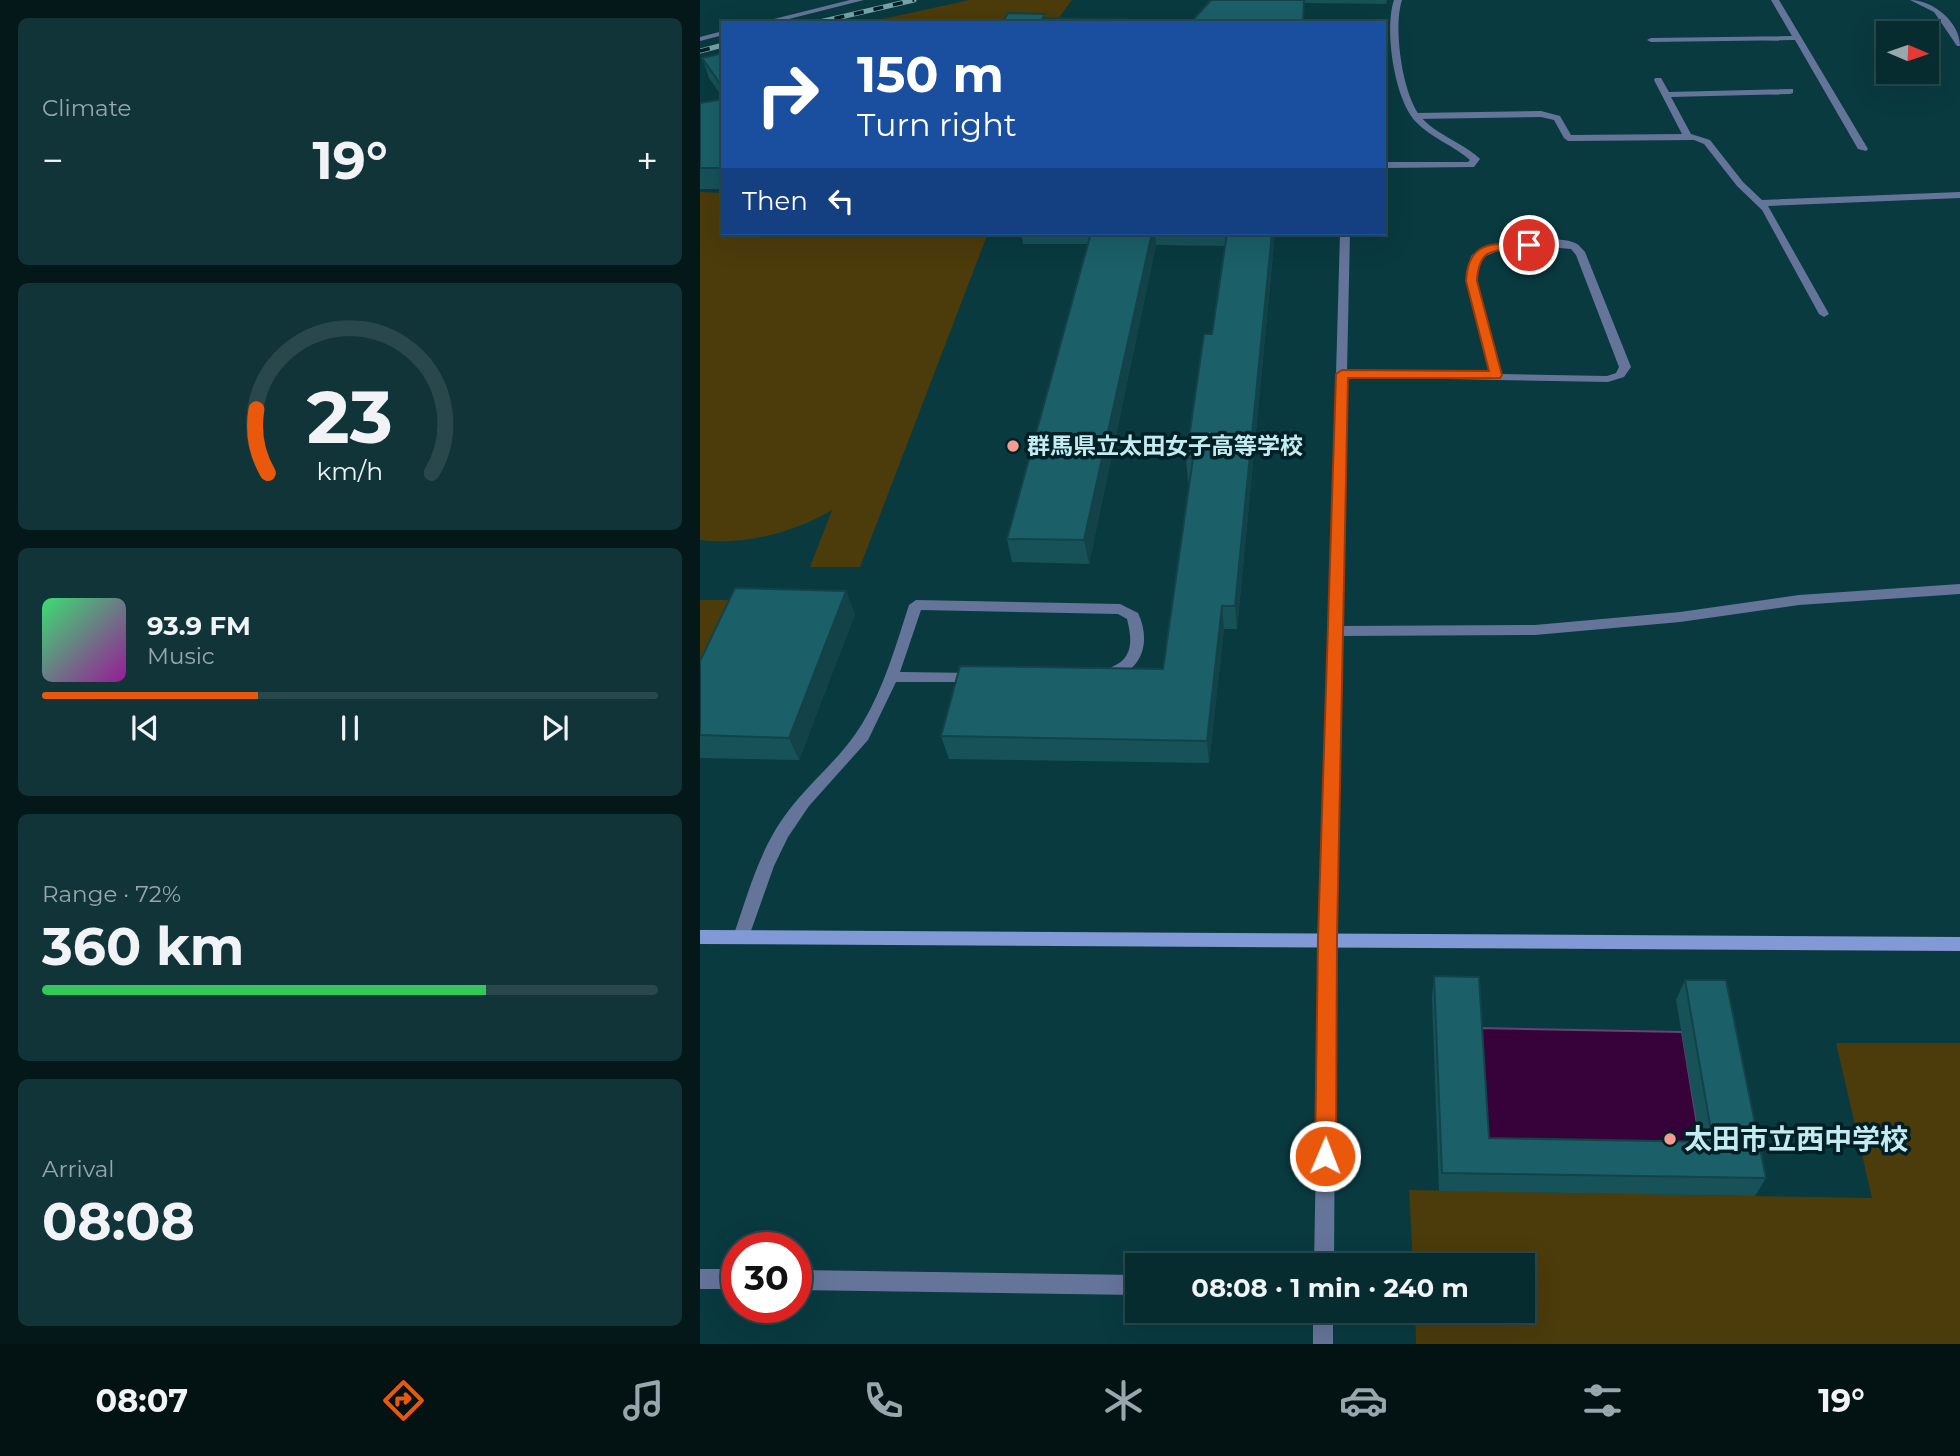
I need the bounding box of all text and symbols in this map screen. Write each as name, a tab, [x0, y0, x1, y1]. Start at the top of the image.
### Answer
north arrow	[1876, 21, 1939, 84]
map controls	[1876, 21, 1939, 84]
text: 150 m	[857, 45, 1004, 104]
icon: right	[742, 49, 833, 140]
text: Climate	[42, 94, 131, 122]
text: Turn right	[857, 105, 1017, 144]
text: 19°	[312, 129, 388, 192]
text: −	[42, 137, 64, 184]
text: +	[636, 137, 658, 184]
icon: left	[822, 182, 860, 220]
text: Then	[742, 185, 808, 217]
pin	[1499, 215, 1559, 275]
icon: arrive	[1510, 226, 1548, 264]
text: 23	[307, 373, 393, 461]
place label: 群馬県立太田女子高等学校	[1027, 432, 1303, 460]
marker: 群馬県立太田女子高等学校	[1005, 438, 1021, 454]
text: km/h	[317, 456, 383, 486]
text: 93.9 FM	[147, 610, 251, 642]
text: Music	[147, 642, 215, 670]
icon: previous	[126, 709, 164, 747]
icon: pause	[331, 709, 369, 747]
icon: next	[536, 709, 574, 747]
text: Range · 72%	[42, 880, 181, 908]
text: 360 km	[42, 915, 244, 978]
position arrow	[1288, 1119, 1362, 1193]
place label: 太田市立西中学校	[1684, 1122, 1908, 1156]
marker: 太田市立西中学校	[1662, 1131, 1678, 1147]
text: Arrival	[42, 1155, 115, 1183]
text: 08:08	[42, 1190, 195, 1253]
speed limit sign: 30	[721, 1232, 812, 1323]
text: 08:08 · 1 min · 240 m	[1191, 1272, 1469, 1304]
icon: directions	[379, 1376, 428, 1425]
icon: music	[619, 1376, 668, 1425]
icon: phone	[859, 1376, 908, 1425]
icon: climate	[1099, 1376, 1148, 1425]
icon: car	[1339, 1376, 1388, 1425]
icon: filters	[1578, 1376, 1627, 1425]
text: 08:07	[95, 1381, 188, 1420]
text: 19°	[1818, 1381, 1865, 1420]

